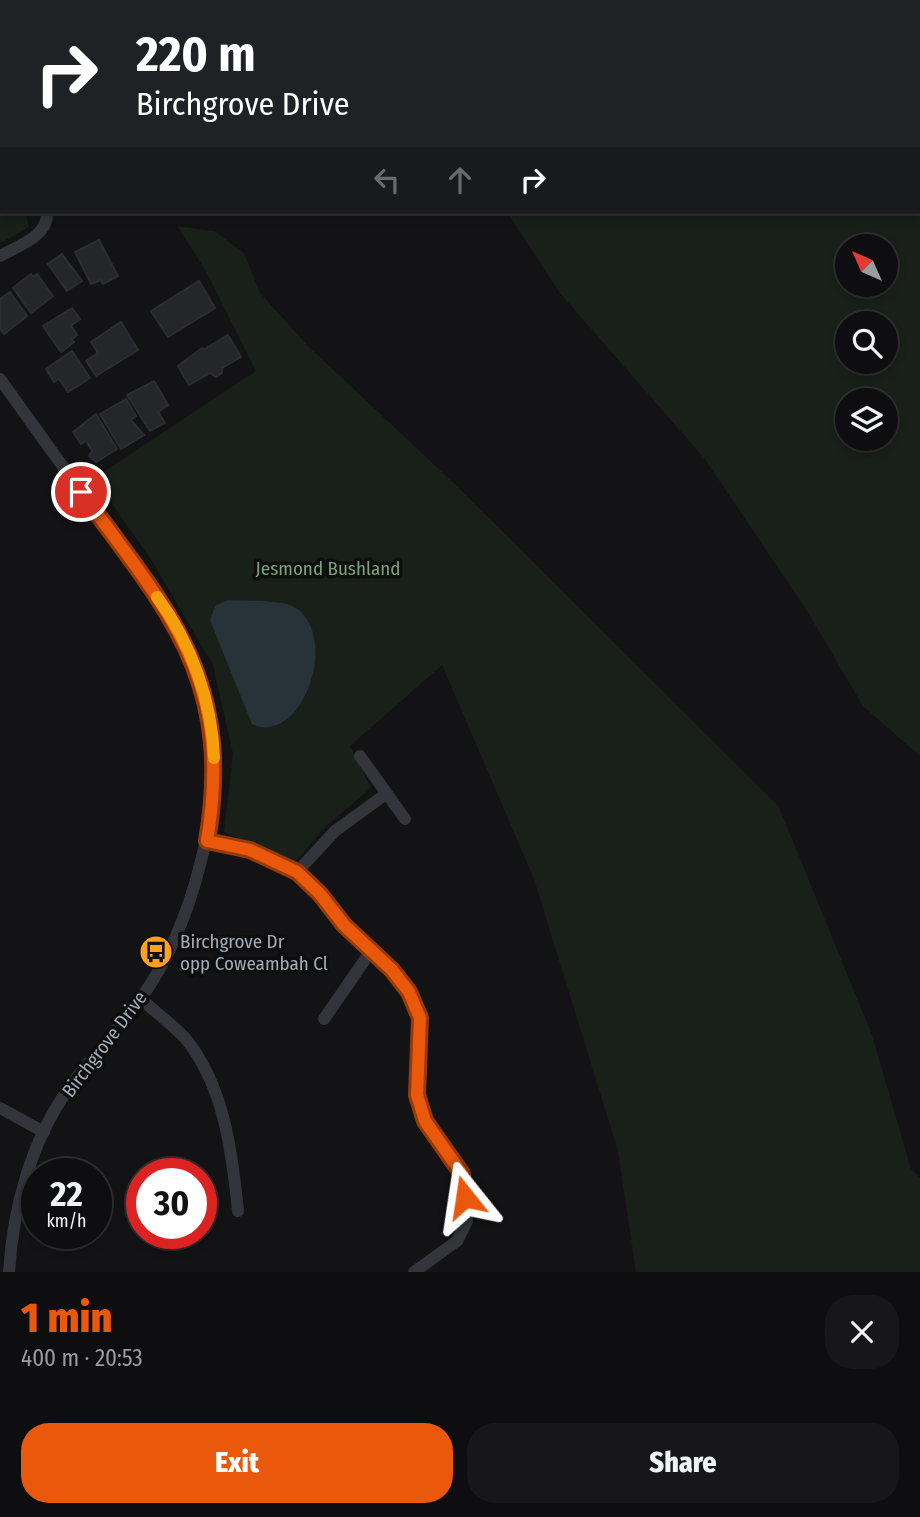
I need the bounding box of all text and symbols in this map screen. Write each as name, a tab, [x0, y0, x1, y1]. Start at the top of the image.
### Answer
text: 220 m	[136, 25, 256, 84]
icon: right	[21, 28, 112, 119]
text: Birchgrove Drive	[136, 85, 350, 123]
icon: left	[368, 161, 406, 199]
icon: ahead	[441, 161, 479, 199]
icon: right	[514, 161, 552, 199]
north arrow	[835, 234, 898, 298]
map controls	[835, 234, 898, 451]
button: search	[835, 311, 898, 374]
button: layers	[835, 388, 898, 451]
pin	[51, 462, 111, 522]
icon: arrive	[62, 473, 100, 511]
park label: Jesmond Bushland	[256, 557, 400, 580]
place label: Birchgrove Dr opp Coweambah Cl	[180, 930, 328, 975]
bus stop icon: Birchgrove Dr opp Coweambah Cl	[137, 933, 175, 971]
street label: Birchgrove Drive	[57, 987, 152, 1102]
speed limit sign: 30	[126, 1158, 217, 1249]
position arrow	[428, 1160, 502, 1234]
text: 22	[50, 1173, 83, 1215]
text: km/h	[46, 1210, 87, 1232]
text: 1 min	[21, 1293, 112, 1343]
button: close	[825, 1295, 899, 1369]
text: 400 m · 20:53	[21, 1344, 143, 1372]
button: Exit	[21, 1423, 453, 1503]
button: Share	[467, 1423, 899, 1503]

